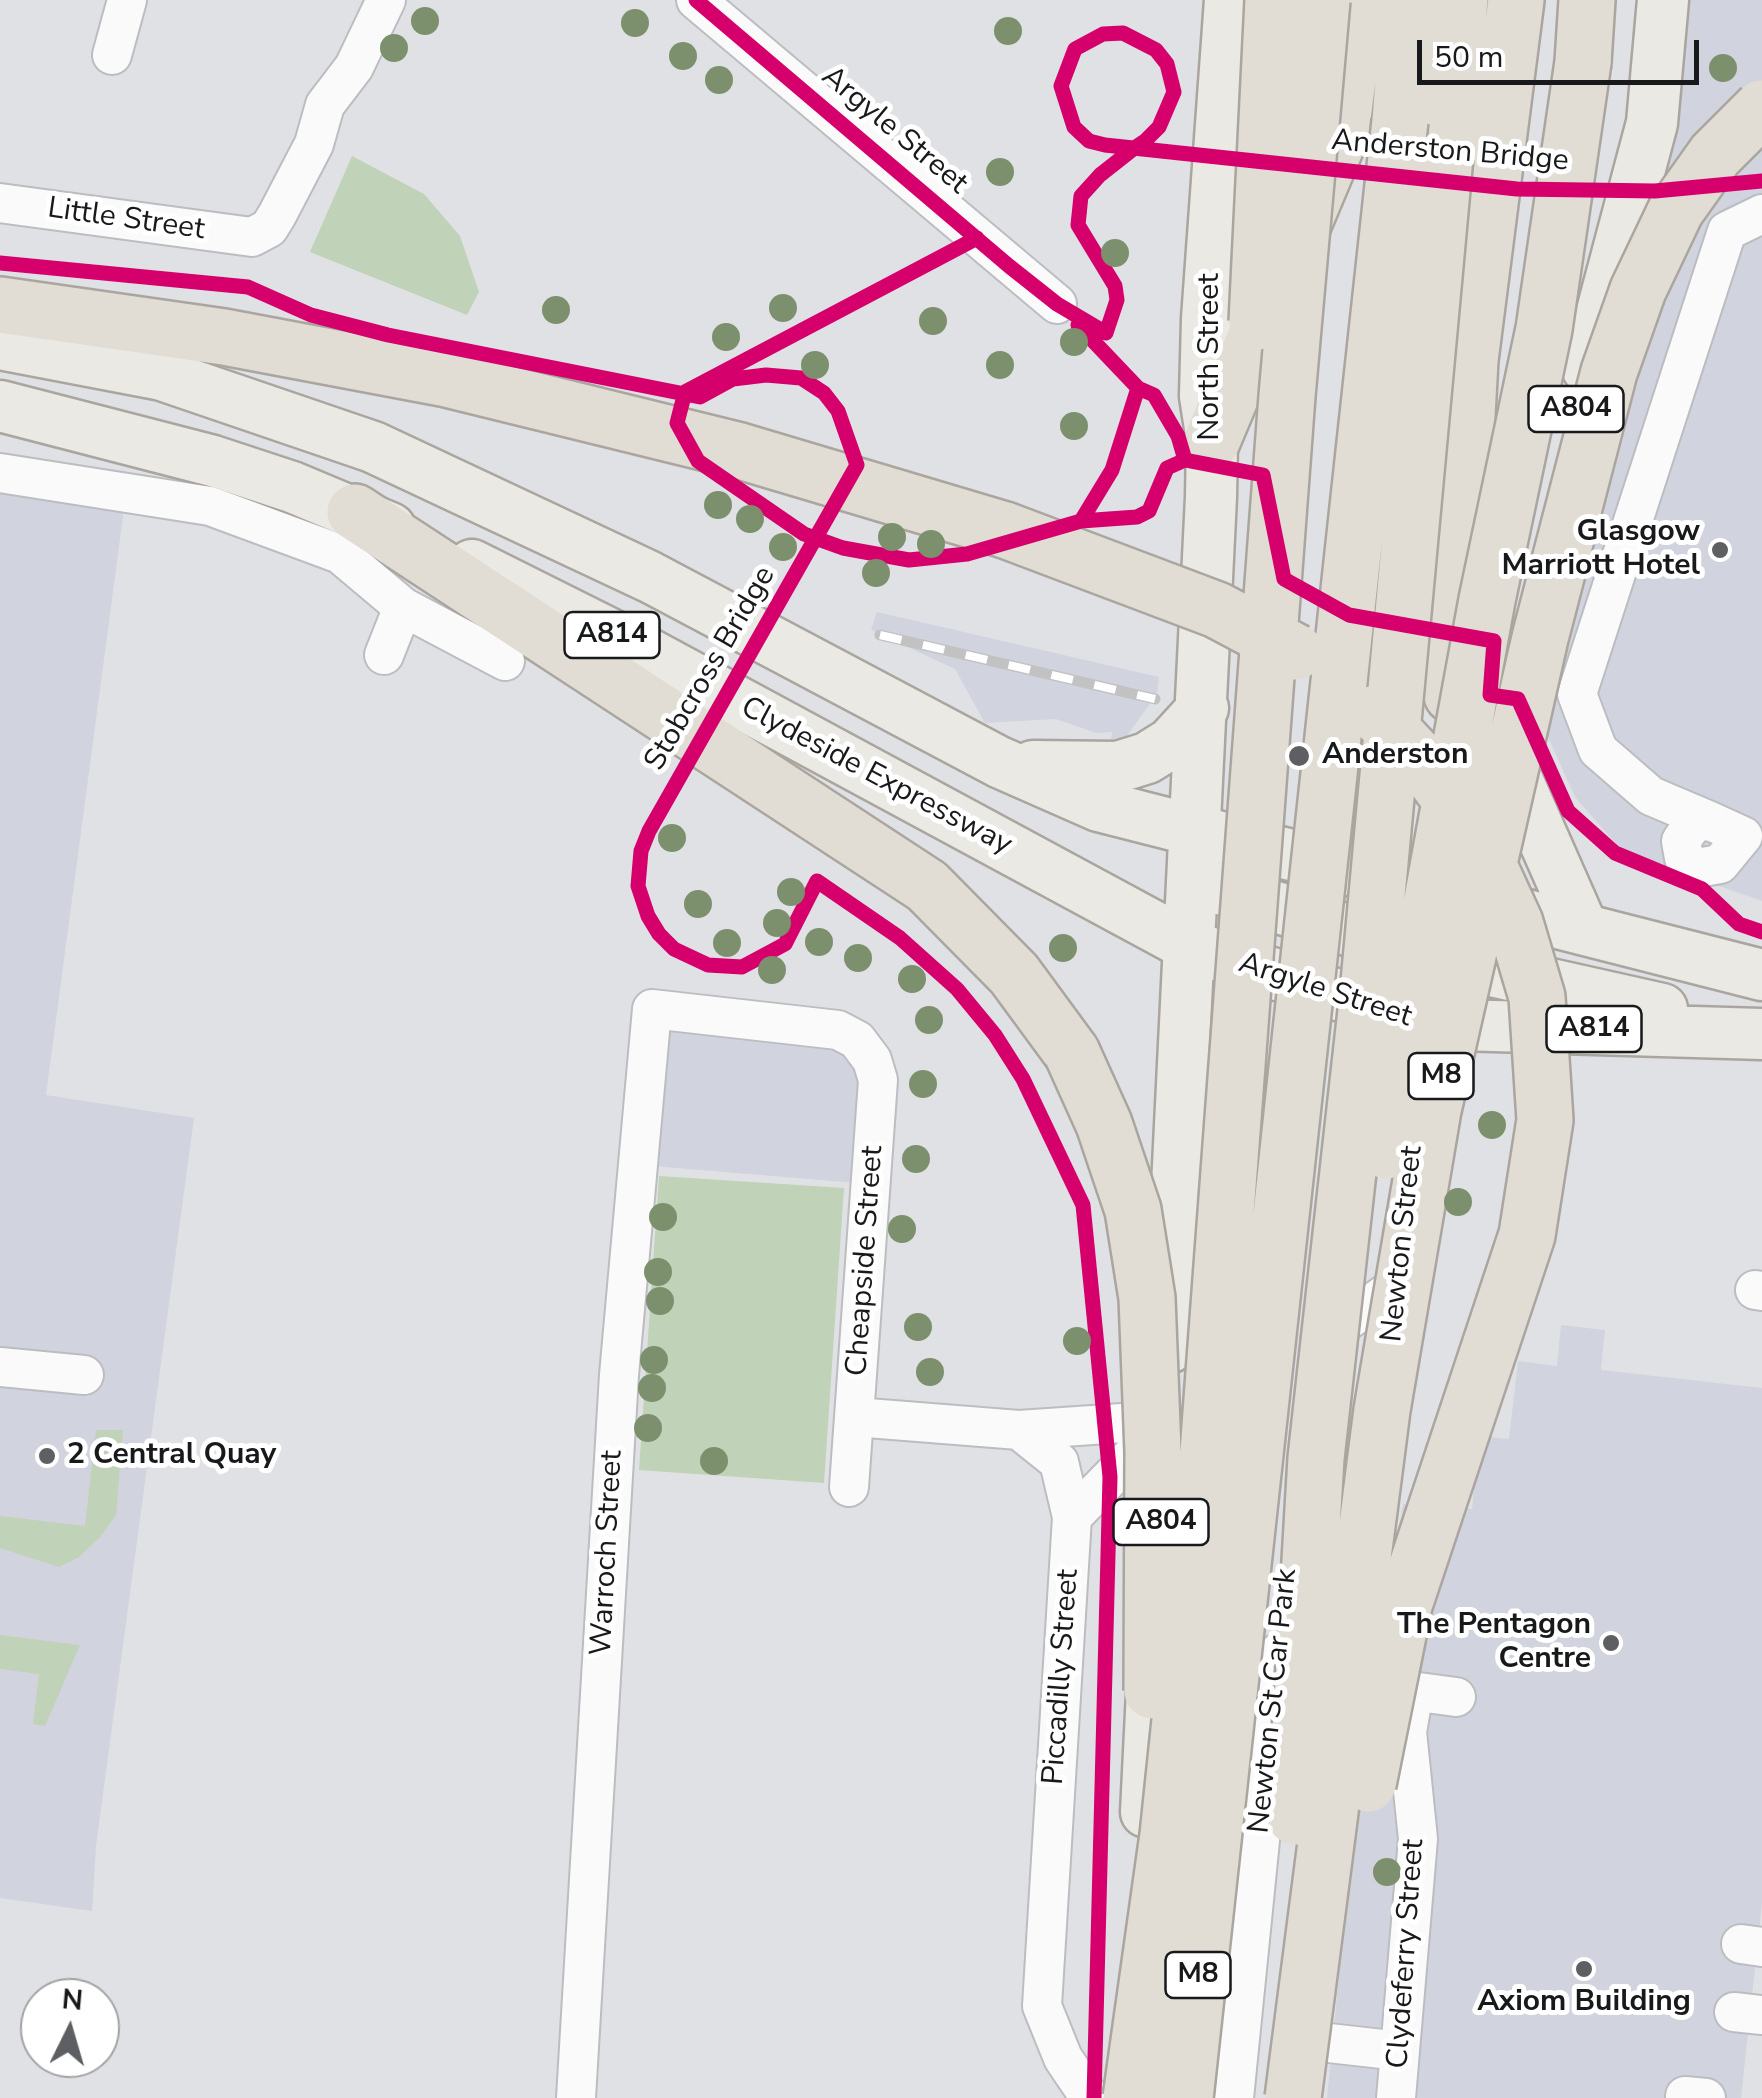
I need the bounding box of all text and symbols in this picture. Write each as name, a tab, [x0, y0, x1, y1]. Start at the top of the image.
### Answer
scale bar	[1422, 20, 1704, 82]
text: 50 m	[1434, 37, 1503, 78]
street label: Argyle Street	[814, 59, 974, 203]
street label: Anderston Bridge	[1330, 124, 1570, 180]
street label: Little Street	[45, 191, 207, 249]
street label: North Street	[1193, 273, 1229, 441]
road number: A804	[1528, 386, 1624, 432]
place label: Glasgow Marriott Hotel	[1501, 515, 1700, 586]
marker: Glasgow Marriott Hotel	[1709, 539, 1731, 561]
street label: Stobcross Bridge	[638, 561, 784, 777]
road number: A814	[564, 612, 660, 658]
street label: Clydeside Expressway	[734, 690, 1018, 864]
place label: Anderston	[1322, 738, 1468, 774]
marker: Anderston	[1286, 743, 1312, 769]
street label: Argyle Street	[1234, 946, 1416, 1036]
road number: A814	[1546, 1006, 1642, 1052]
road number: M8	[1408, 1053, 1474, 1099]
street label: Newton Street	[1375, 1144, 1431, 1344]
street label: Cheapside Street	[840, 1145, 892, 1377]
place label: 2 Central Quay	[67, 1438, 276, 1474]
marker: 2 Central Quay	[36, 1445, 58, 1467]
street label: Warroch Street	[585, 1449, 631, 1657]
road number: A804	[1114, 1499, 1208, 1545]
street label: Newton St Car Park	[1242, 1567, 1306, 1835]
street label: Piccadilly Street	[1037, 1568, 1087, 1786]
place label: The Pentagon Centre	[1397, 1608, 1591, 1678]
marker: The Pentagon Centre	[1600, 1632, 1622, 1654]
street label: Clydeferry Street	[1381, 1838, 1433, 2070]
road number: M8	[1166, 1952, 1230, 1998]
marker: Axiom Building	[1573, 1958, 1595, 1980]
north arrow	[20, 1978, 120, 2078]
text: N	[60, 1980, 85, 2020]
place label: Axiom Building	[1477, 1985, 1691, 2021]

